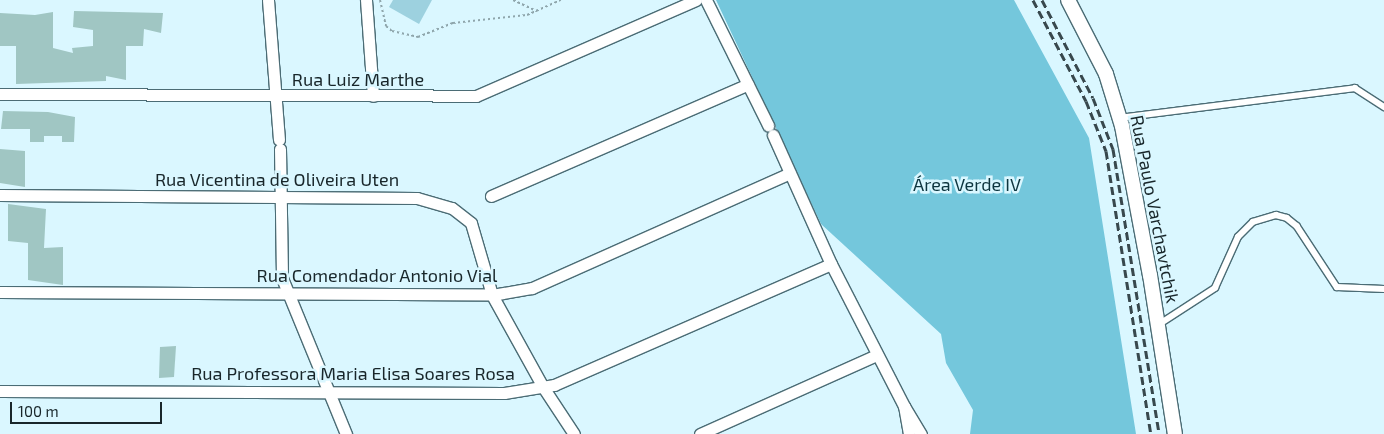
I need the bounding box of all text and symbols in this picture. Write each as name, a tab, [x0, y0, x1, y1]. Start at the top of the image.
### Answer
street label: Rua Luiz Marthe	[292, 68, 424, 90]
street label: Rua Paulo Varchavtchik	[1126, 113, 1184, 305]
street label: Rua Vicentina de Oliveira Uten	[155, 168, 399, 190]
park label: Área Verde IV	[913, 173, 1021, 195]
street label: Rua Comendador Antonio Vial	[256, 264, 498, 286]
street label: Rua Professora Maria Elisa Soares Rosa	[191, 362, 515, 384]
scale bar	[12, 392, 165, 424]
text: 100 m	[18, 402, 59, 420]

